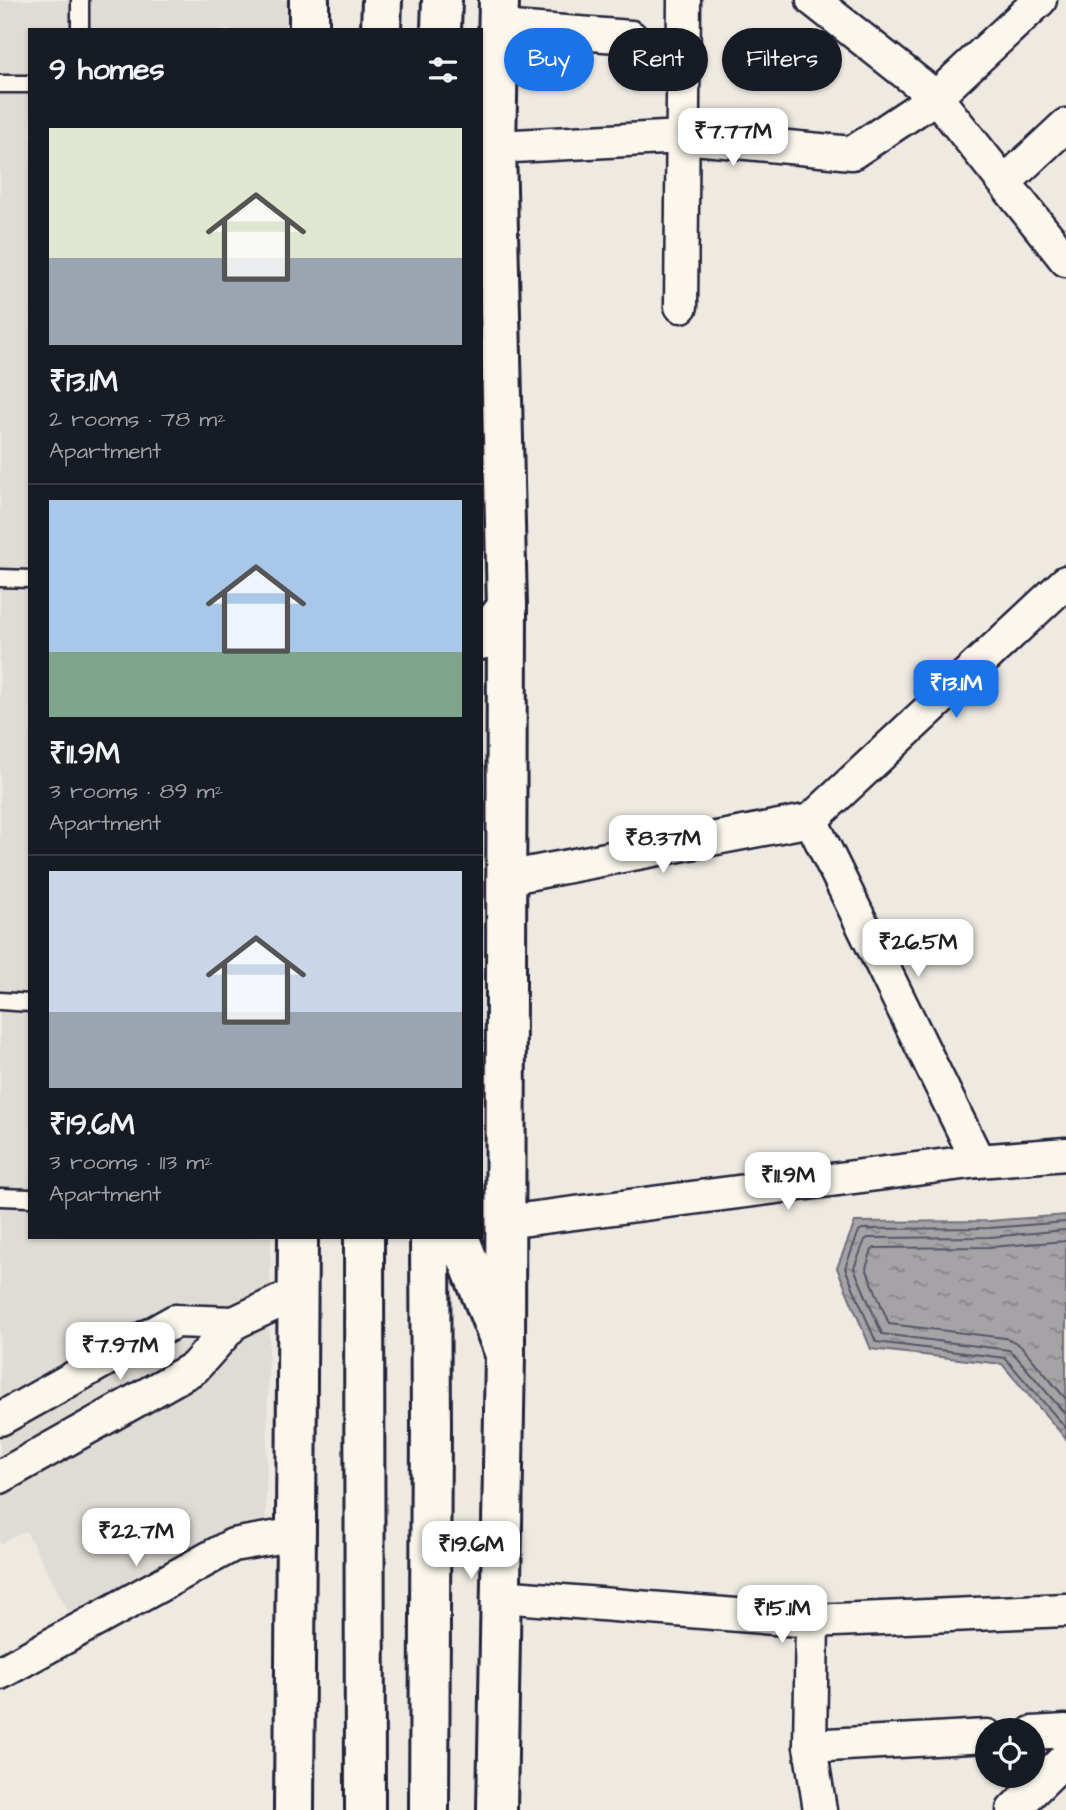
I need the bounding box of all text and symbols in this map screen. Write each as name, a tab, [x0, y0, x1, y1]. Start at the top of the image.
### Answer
chip: Buy	[504, 28, 594, 91]
chip: Rent	[608, 28, 708, 91]
chip: Filters	[722, 28, 842, 91]
text: 9 homes	[49, 49, 164, 91]
icon: filters	[424, 51, 462, 89]
pin: ₹7.77M	[676, 108, 790, 168]
text: ₹7.77M	[694, 115, 772, 147]
icon: home	[193, 174, 319, 300]
text: ₹13.1M	[49, 361, 118, 403]
text: 2 rooms · 78 m²	[49, 403, 226, 435]
text: Apartment	[49, 435, 161, 467]
icon: home	[193, 546, 319, 672]
pin: ₹13.1M	[899, 660, 1013, 720]
text: ₹13.1M	[929, 667, 983, 699]
text: ₹11.9M	[49, 733, 120, 775]
text: 3 rooms · 89 m²	[49, 775, 223, 807]
text: Apartment	[49, 807, 161, 839]
pin: ₹8.37M	[606, 816, 720, 875]
text: ₹8.37M	[625, 822, 701, 854]
icon: home	[193, 917, 319, 1043]
pin: ₹26.5M	[861, 920, 975, 979]
text: ₹26.5M	[878, 926, 958, 958]
text: ₹19.6M	[49, 1104, 135, 1146]
text: 3 rooms · 113 m²	[49, 1146, 213, 1178]
pin: ₹11.9M	[731, 1152, 845, 1212]
text: ₹11.9M	[761, 1159, 815, 1191]
text: Apartment	[49, 1178, 161, 1210]
pin: ₹7.97M	[63, 1322, 177, 1382]
text: ₹7.97M	[82, 1329, 158, 1361]
pin: ₹22.7M	[79, 1508, 193, 1568]
text: ₹22.7M	[98, 1515, 174, 1547]
pin: ₹19.6M	[414, 1522, 528, 1581]
text: ₹19.6M	[438, 1528, 504, 1560]
pin: ₹15.1M	[725, 1586, 839, 1645]
text: ₹15.1M	[753, 1592, 811, 1624]
map controls	[975, 1718, 1045, 1788]
button: locate	[975, 1718, 1045, 1788]

